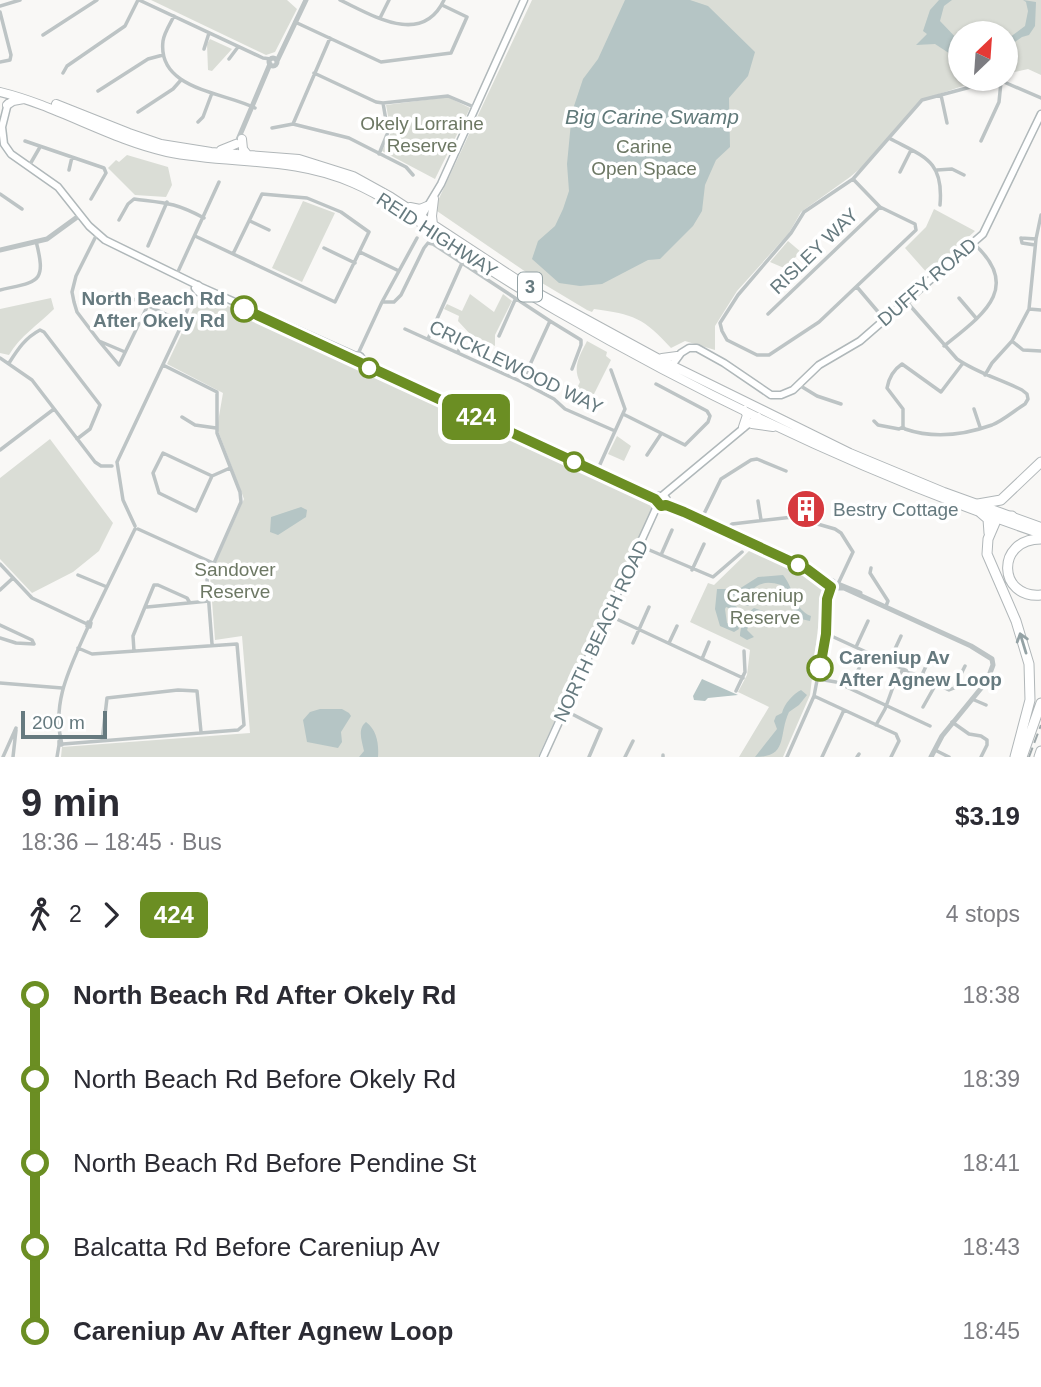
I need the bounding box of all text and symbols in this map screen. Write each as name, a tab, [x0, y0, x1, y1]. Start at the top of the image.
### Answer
north arrow	[948, 21, 1018, 91]
map controls	[948, 21, 1018, 91]
water label: Big Carine Swamp	[565, 105, 739, 128]
park label: Okely Lorraine Reserve	[360, 113, 484, 156]
park label: Carine Open Space	[591, 136, 697, 179]
street label: REID HIGHWAY	[373, 188, 501, 282]
street label: RISLEY WAY	[766, 204, 862, 298]
street label: DUFFY ROAD	[874, 234, 980, 330]
road number: 3	[518, 272, 542, 302]
place label: North Beach Rd After Okely Rd	[81, 288, 225, 331]
marker: North Beach Rd After Okely Rd	[231, 296, 257, 322]
street label: CRICKLEWOOD WAY	[426, 316, 606, 418]
unlabelled marker	[359, 358, 379, 378]
line badge: 424	[436, 394, 516, 440]
text: 424	[456, 403, 496, 430]
unlabelled marker	[564, 452, 584, 472]
building icon: Bestry Cottage	[785, 488, 827, 530]
place label: Bestry Cottage	[833, 499, 959, 520]
street label: NORTH BEACH ROAD	[550, 537, 652, 725]
unlabelled marker	[788, 555, 808, 575]
park label: Sandover Reserve	[194, 559, 276, 602]
park label: Careniup Reserve	[726, 585, 804, 628]
one-way arrow	[1016, 632, 1029, 654]
place label: Careniup Av After Agnew Loop	[839, 647, 1002, 690]
marker: Careniup Av After Agnew Loop	[807, 655, 833, 681]
scale bar	[21, 708, 107, 740]
text: 200 m	[32, 712, 85, 733]
text: 9 min	[21, 782, 120, 824]
text: $3.19	[955, 801, 1020, 831]
text: 18:36 – 18:45 · Bus	[21, 829, 222, 855]
icon: walk	[21, 896, 59, 934]
icon: forward	[92, 896, 130, 934]
text: 2	[69, 901, 82, 927]
text: 424	[154, 901, 194, 928]
text: 4 stops	[946, 901, 1020, 927]
text: North Beach Rd After Okely Rd	[73, 980, 456, 1010]
text: 18:38	[962, 982, 1020, 1008]
text: North Beach Rd Before Okely Rd	[73, 1064, 456, 1094]
text: 18:39	[962, 1066, 1020, 1092]
text: North Beach Rd Before Pendine St	[73, 1148, 476, 1178]
text: 18:41	[962, 1150, 1020, 1176]
text: Balcatta Rd Before Careniup Av	[73, 1232, 440, 1262]
text: 18:43	[962, 1234, 1020, 1260]
text: Careniup Av After Agnew Loop	[73, 1316, 453, 1346]
text: 18:45	[962, 1318, 1020, 1344]

